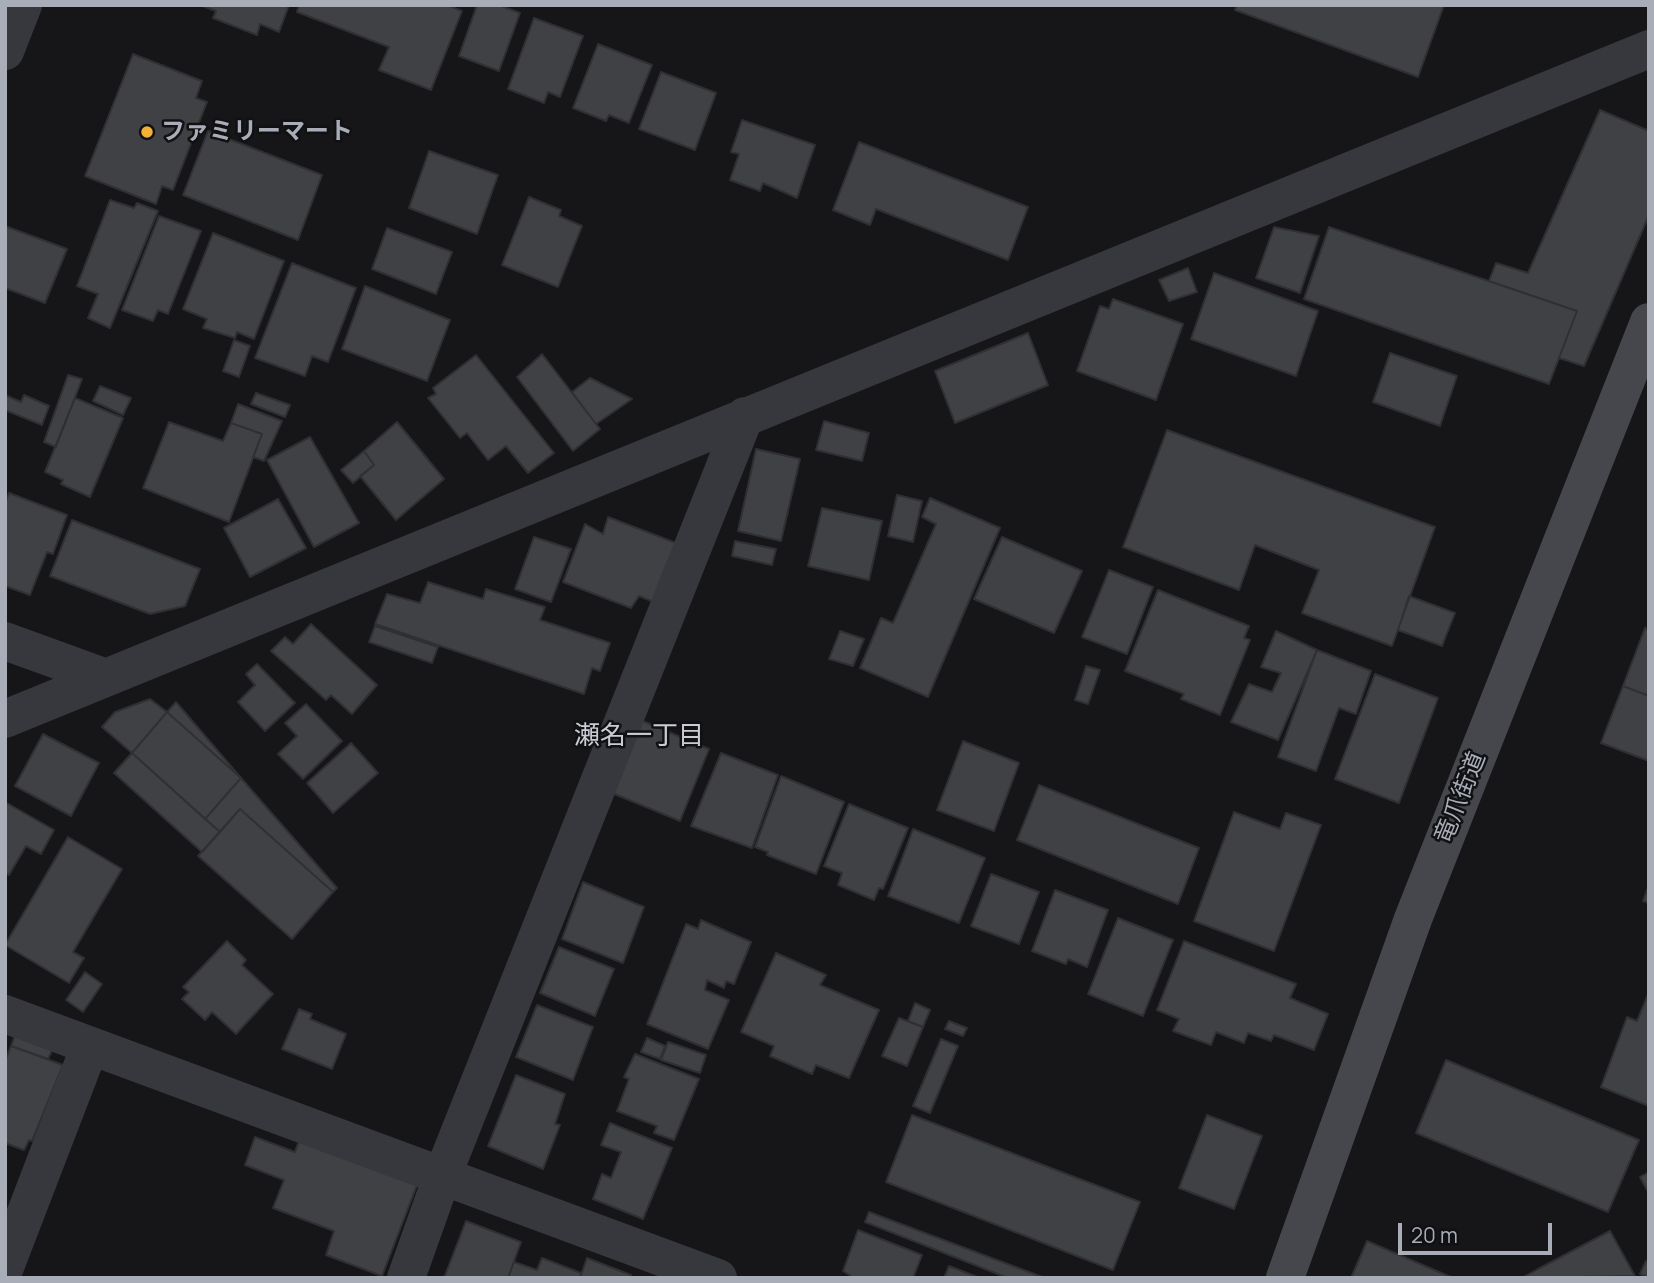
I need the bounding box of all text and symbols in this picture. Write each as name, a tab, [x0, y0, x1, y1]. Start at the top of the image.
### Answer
place label: ファミリーマート	[161, 118, 353, 146]
marker: ファミリーマート	[139, 124, 155, 140]
district label: 瀬名一丁目	[574, 721, 704, 753]
street label: 竜爪街道	[1430, 748, 1492, 848]
scale bar	[1402, 1210, 1556, 1254]
text: 20 m	[1411, 1221, 1458, 1249]

